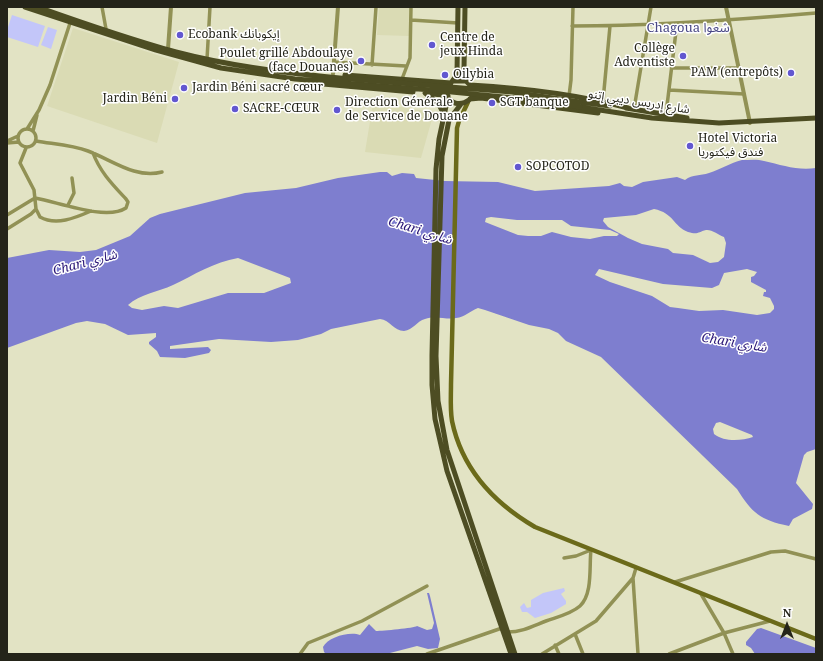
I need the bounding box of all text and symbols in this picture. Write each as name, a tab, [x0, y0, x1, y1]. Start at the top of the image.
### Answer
district label: Chagoua شغوا	[646, 20, 730, 36]
place label: Ecobank إيكوبانك	[188, 28, 279, 42]
marker: Ecobank إيكوبانك	[175, 30, 185, 40]
place label: Centre de jeux Hinda	[440, 31, 503, 59]
marker: Centre de jeux Hinda	[427, 40, 437, 50]
place label: Collège Adventiste	[614, 42, 675, 70]
place label: Poulet grillé Abdoulaye (face Douanes)	[220, 47, 353, 75]
marker: Collège Adventiste	[678, 51, 688, 61]
marker: Poulet grillé Abdoulaye (face Douanes)	[356, 56, 366, 66]
place label: PAM (entrepôts)	[691, 66, 783, 80]
place label: Oilybia	[453, 68, 494, 82]
marker: PAM (entrepôts)	[786, 68, 796, 78]
marker: Oilybia	[440, 70, 450, 80]
place label: Jardin Béni sacré cœur	[192, 81, 323, 95]
marker: Jardin Béni sacré cœur	[179, 83, 189, 93]
street label: شارع إدريس ديبي إتنو	[587, 87, 691, 117]
place label: Jardin Béni	[102, 92, 167, 106]
marker: Jardin Béni	[170, 94, 180, 104]
place label: Direction Générale de Service de Douane	[345, 96, 468, 124]
place label: SGT banque	[500, 96, 569, 110]
marker: SGT banque	[487, 98, 497, 108]
place label: SACRE-CŒUR	[243, 102, 319, 116]
marker: SACRE-CŒUR	[230, 104, 240, 114]
marker: Direction Générale de Service de Douane	[332, 105, 342, 115]
place label: Hotel Victoria فندق فيكتوريا	[698, 132, 777, 160]
marker: Hotel Victoria فندق فيكتوريا	[685, 141, 695, 151]
place label: SOPCOTOD	[526, 160, 589, 174]
marker: SOPCOTOD	[513, 162, 523, 172]
water label: Chari شاري	[386, 214, 454, 248]
water label: Chari شاري	[51, 247, 119, 279]
water label: Chari شاري	[700, 330, 768, 356]
north arrow	[767, 605, 807, 645]
text: N	[783, 605, 791, 620]

